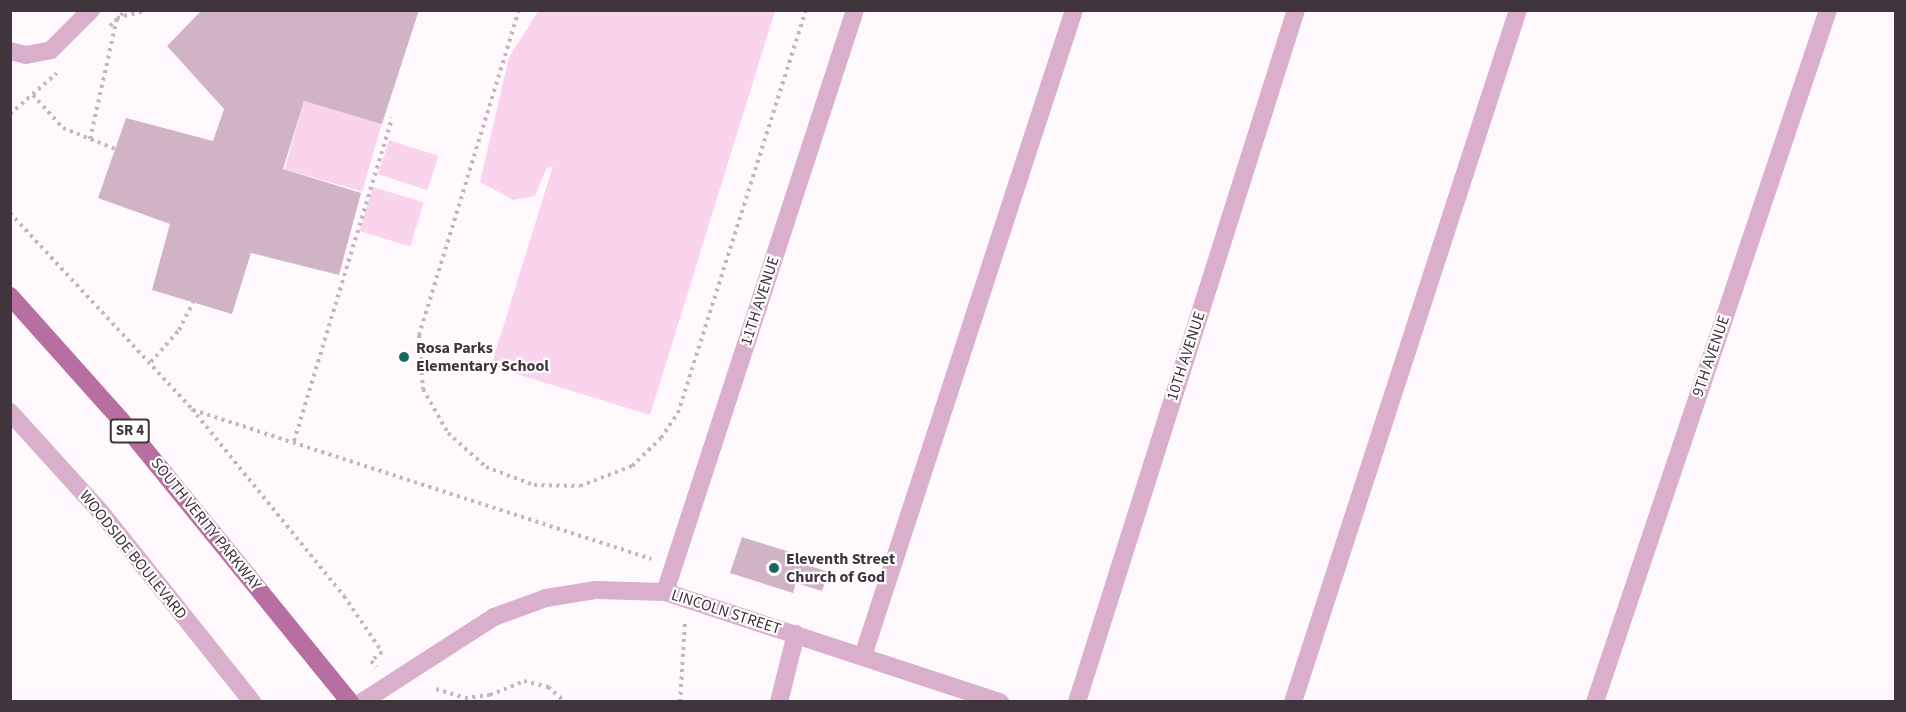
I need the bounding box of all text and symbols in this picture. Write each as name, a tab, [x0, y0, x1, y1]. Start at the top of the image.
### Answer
street label: 11TH AVENUE	[737, 254, 783, 348]
street label: 10TH AVENUE	[1163, 309, 1209, 403]
street label: 9TH AVENUE	[1688, 313, 1734, 399]
place label: Rosa Parks Elementary School	[416, 338, 549, 376]
marker: Rosa Parks Elementary School	[397, 350, 411, 364]
road number: SR 4	[109, 419, 151, 443]
street label: SOUTH VERITY PARKWAY	[147, 454, 265, 594]
street label: WOODSIDE BOULEVARD	[75, 487, 191, 623]
place label: Eleventh Street Church of God	[786, 549, 895, 587]
marker: Eleventh Street Church of God	[767, 561, 781, 575]
street label: LINCOLN STREET	[669, 585, 783, 639]

